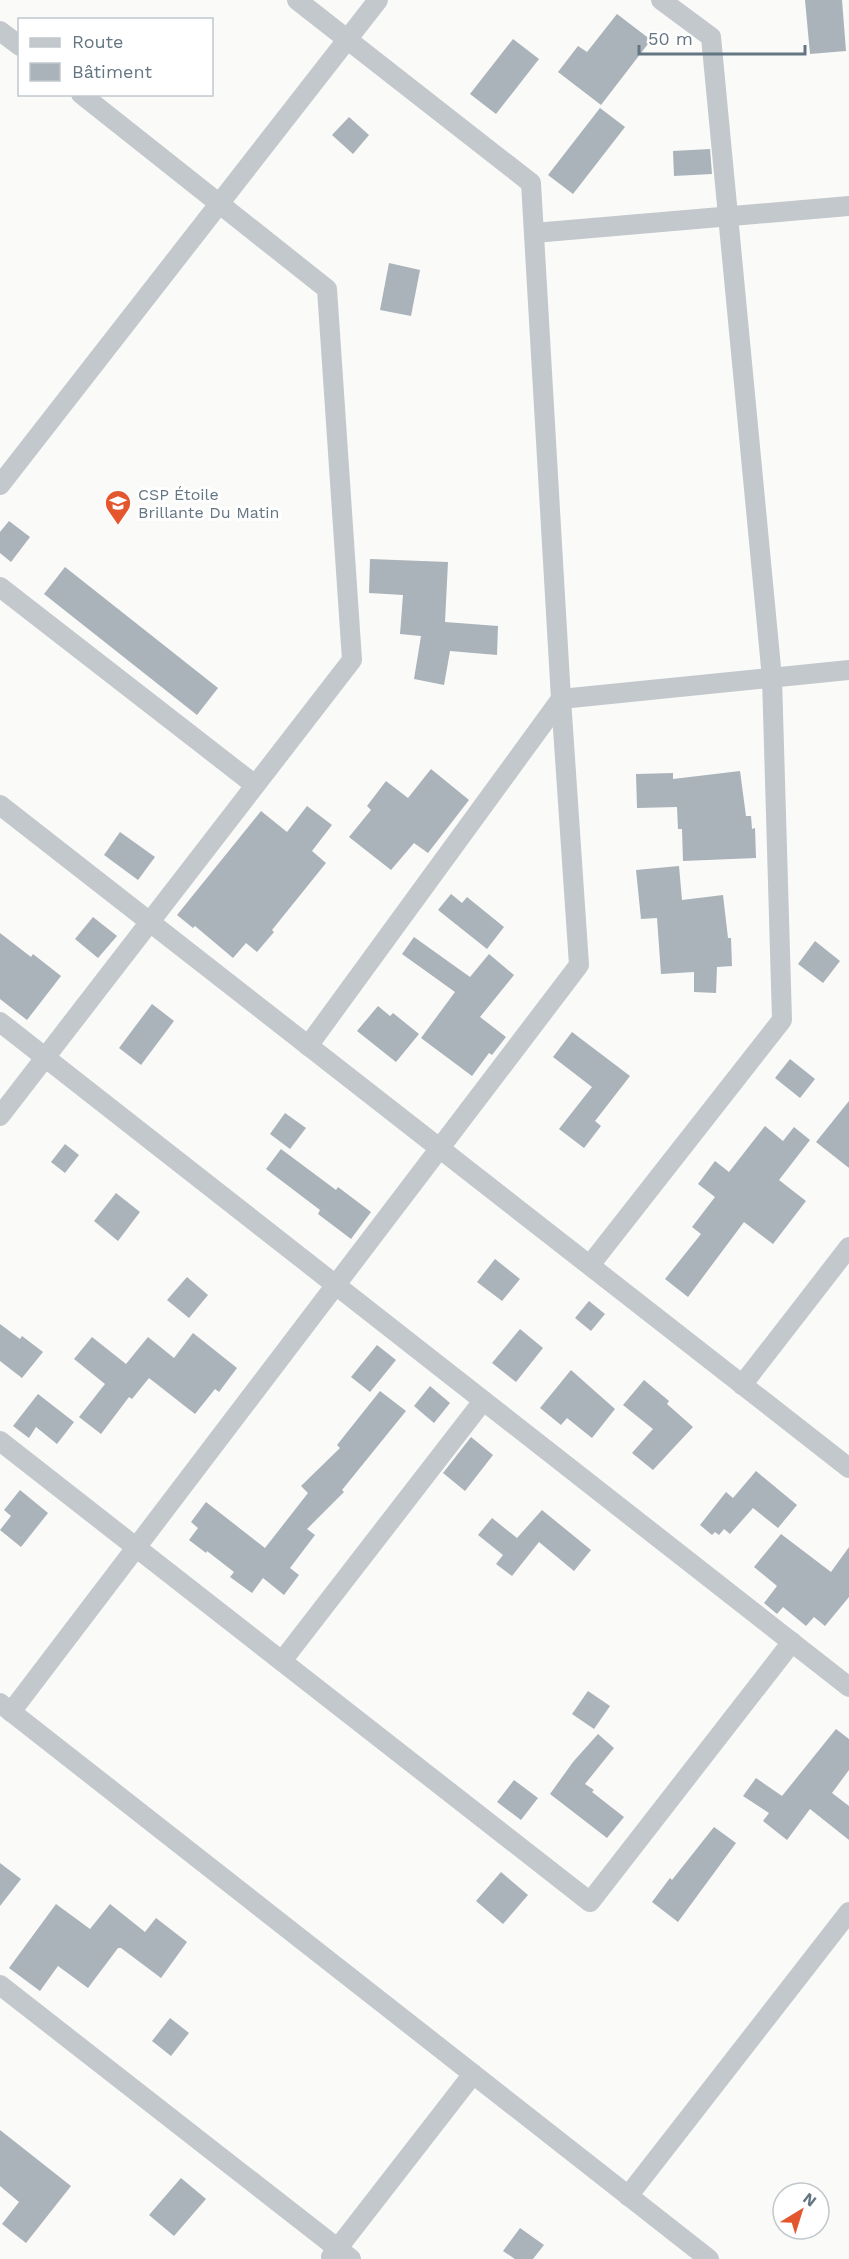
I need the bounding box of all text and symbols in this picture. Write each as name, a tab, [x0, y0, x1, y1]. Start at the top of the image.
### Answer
legend	[18, 18, 213, 96]
scale bar	[639, 18, 806, 56]
text: 50 m	[648, 28, 693, 49]
text: Route	[72, 31, 124, 52]
text: Bâtiment	[72, 61, 152, 82]
place label: CSP Étoile Brillante Du Matin	[138, 485, 279, 522]
school or university icon: CSP Étoile Brillante Du Matin	[103, 488, 133, 526]
north arrow	[771, 2181, 831, 2241]
text: N	[799, 2188, 820, 2211]

